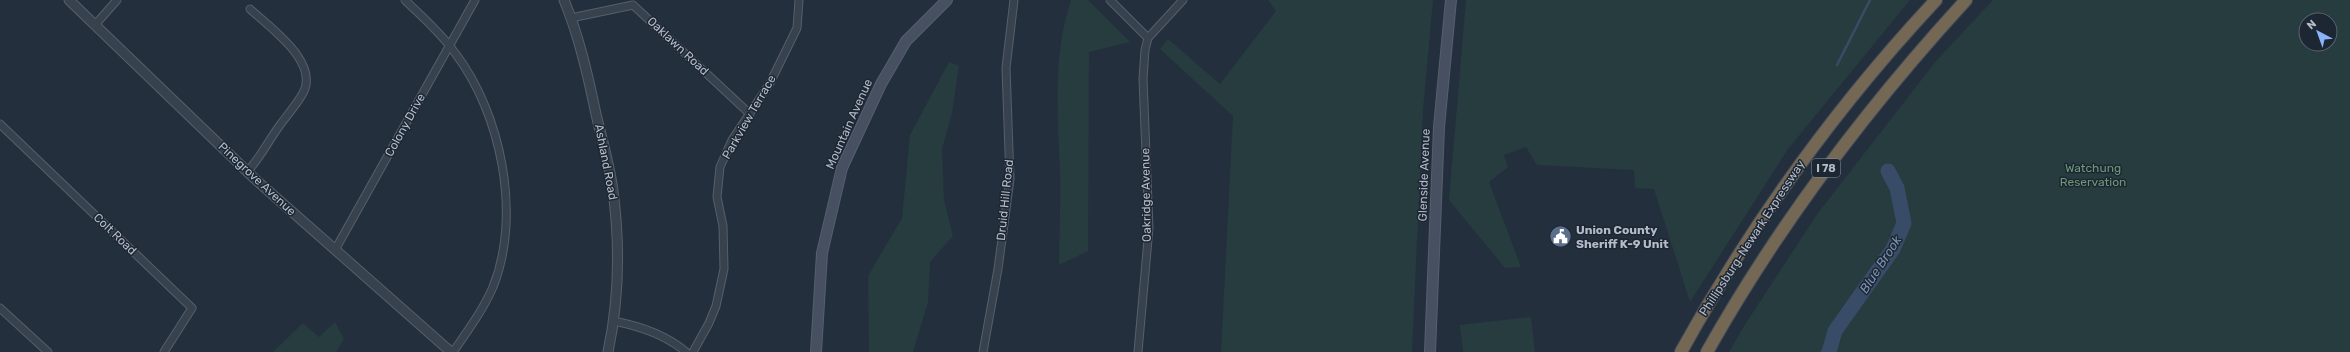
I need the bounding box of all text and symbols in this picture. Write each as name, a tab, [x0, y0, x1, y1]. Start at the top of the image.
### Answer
north arrow	[2298, 12, 2338, 52]
street label: Oaklawn Road	[644, 14, 712, 78]
text: N	[2305, 17, 2319, 32]
street label: Parkview Terrace	[719, 72, 779, 161]
street label: Mountain Avenue	[823, 77, 875, 171]
street label: Colony Drive	[382, 91, 428, 159]
street label: Ashland Road	[592, 123, 620, 201]
street label: Glenside Avenue	[1415, 128, 1433, 222]
street label: Pinegrove Avenue	[215, 140, 299, 219]
street label: Oakridge Avenue	[1138, 148, 1154, 242]
street label: Phillipsburg-Newark Expressway	[1696, 157, 1808, 318]
street label: Druid Hill Road	[994, 159, 1016, 241]
road number: I 78	[1812, 159, 1840, 177]
park label: Watchung Reservation	[2060, 161, 2126, 189]
street label: Colt Road	[91, 210, 139, 258]
place label: Union County Sheriff K-9 Unit	[1576, 223, 1669, 251]
public building icon: Union County Sheriff K-9 Unit	[1548, 224, 1574, 250]
water label: Blue Brook	[1856, 233, 1905, 296]

